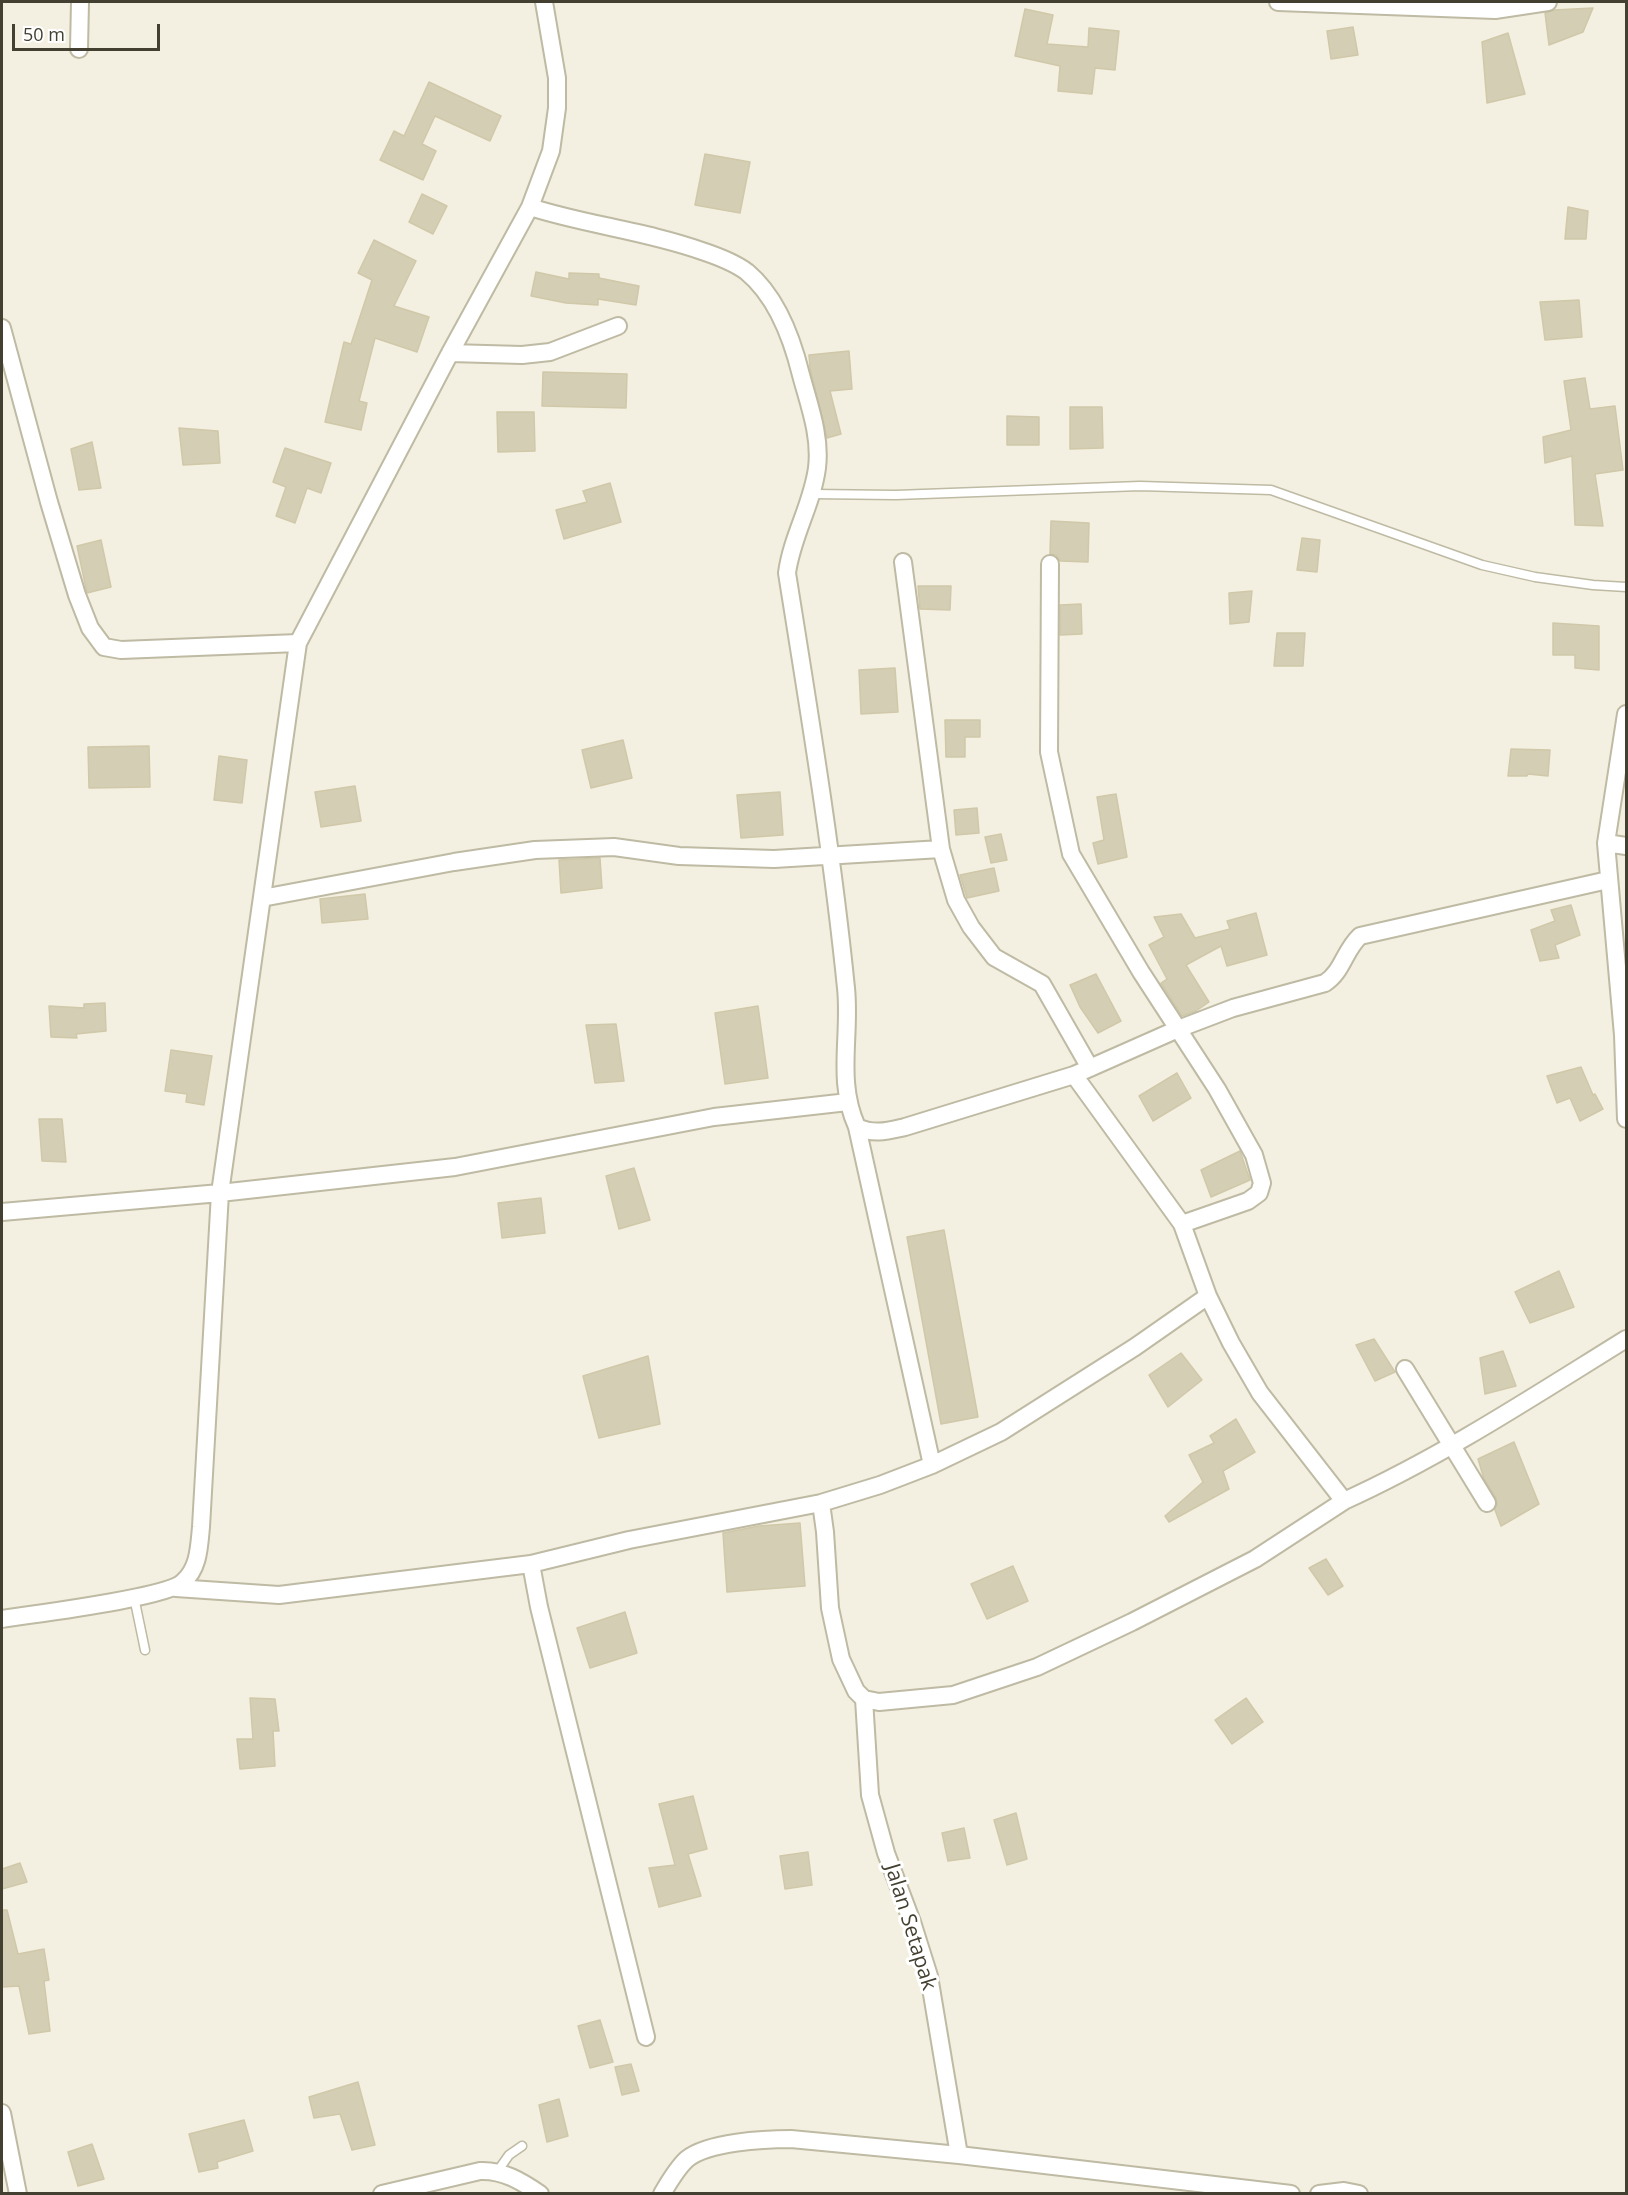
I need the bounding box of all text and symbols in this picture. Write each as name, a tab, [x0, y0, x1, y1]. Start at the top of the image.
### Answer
scale bar	[15, 12, 164, 50]
text: 50 m	[23, 22, 65, 46]
street label: Jalan Setapak	[879, 1861, 941, 1993]

